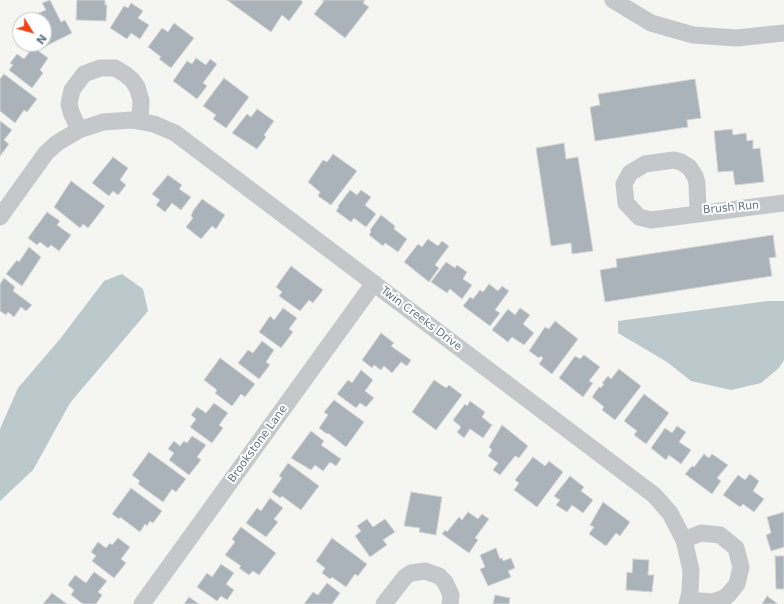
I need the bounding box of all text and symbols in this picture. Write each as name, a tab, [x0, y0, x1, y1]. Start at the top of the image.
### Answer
north arrow	[12, 12, 52, 52]
text: N	[33, 31, 49, 47]
street label: Brush Run	[702, 199, 760, 217]
street label: Twin Creeks Drive	[378, 284, 464, 354]
street label: Brookstone Lane	[226, 403, 290, 485]

